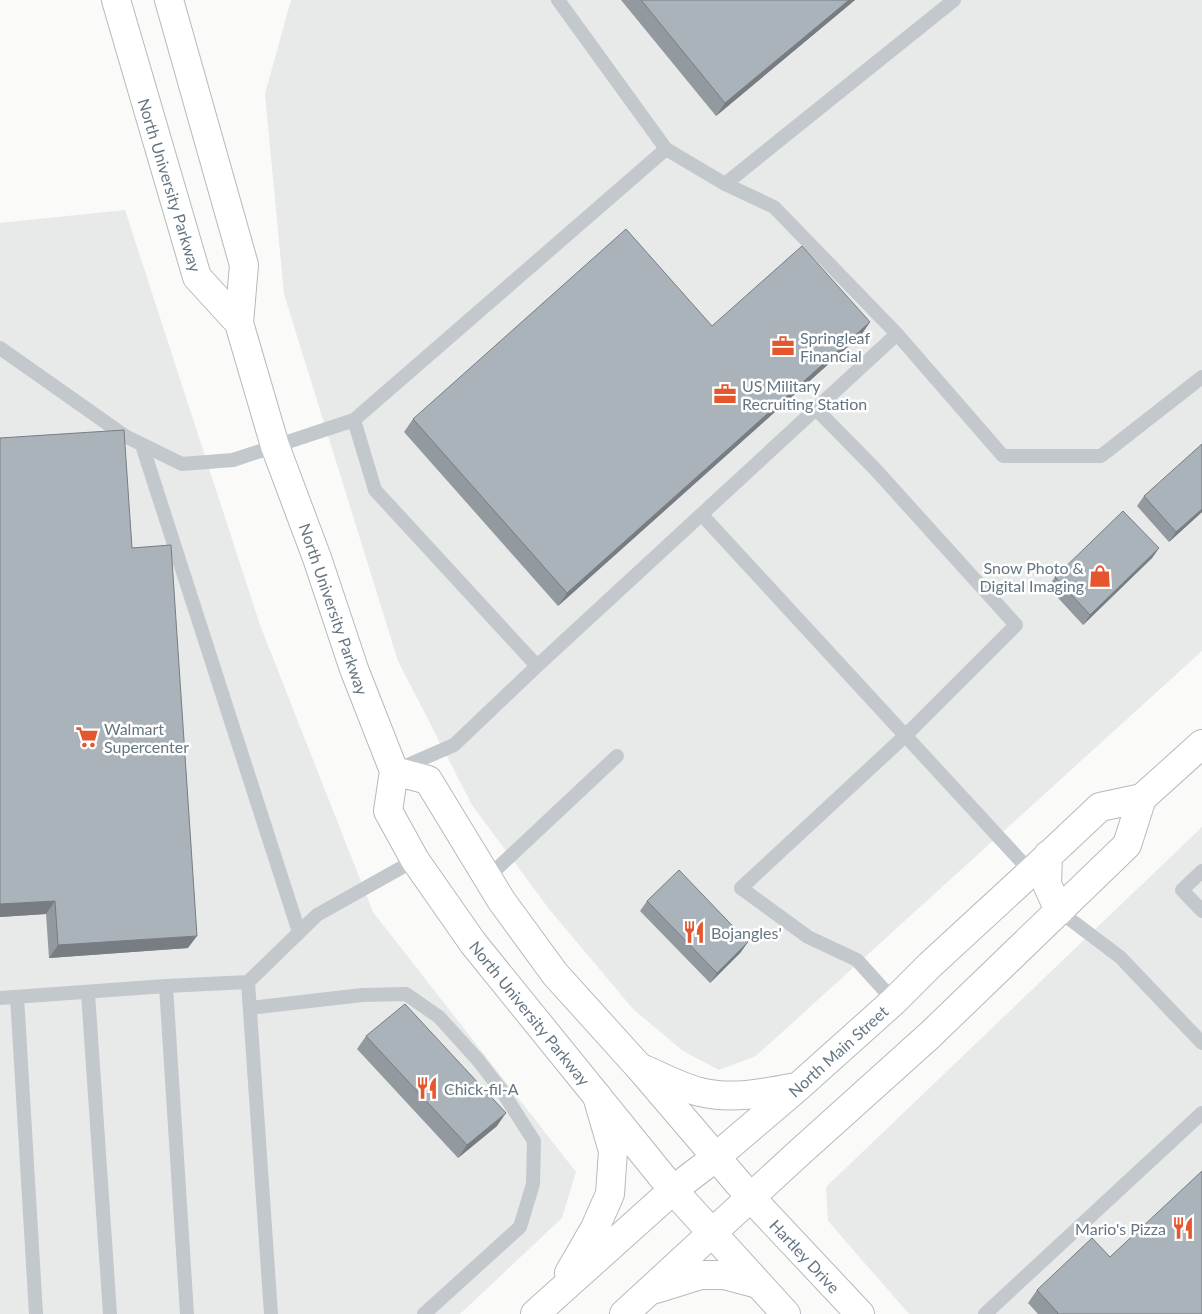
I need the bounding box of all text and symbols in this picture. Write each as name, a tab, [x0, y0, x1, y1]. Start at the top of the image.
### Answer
street label: North University Parkway	[135, 96, 206, 275]
place label: Springleaf Financial	[800, 328, 870, 365]
office icon: Springleaf Financial	[770, 333, 796, 359]
place label: US Military Recruiting Station	[742, 376, 867, 413]
office icon: US Military Recruiting Station	[712, 381, 738, 407]
street label: North University Parkway	[296, 521, 373, 698]
place label: Snow Photo & Digital Imaging	[980, 558, 1085, 595]
shop icon: Snow Photo & Digital Imaging	[1087, 563, 1113, 589]
place label: Walmart Supercenter	[104, 719, 189, 756]
supermarket icon: Walmart Supercenter	[74, 724, 100, 750]
restaurant icon: Bojangles'	[681, 919, 707, 945]
place label: Bojangles'	[711, 923, 782, 942]
street label: North University Parkway	[466, 937, 595, 1090]
street label: North Main Street	[784, 1001, 892, 1101]
restaurant icon: Chick-fil-A	[414, 1075, 440, 1101]
place label: Chick-fil-A	[444, 1079, 519, 1098]
street label: Hartley Drive	[766, 1215, 844, 1297]
restaurant icon: Mario's Pizza	[1170, 1215, 1196, 1241]
place label: Mario's Pizza	[1075, 1219, 1166, 1238]

